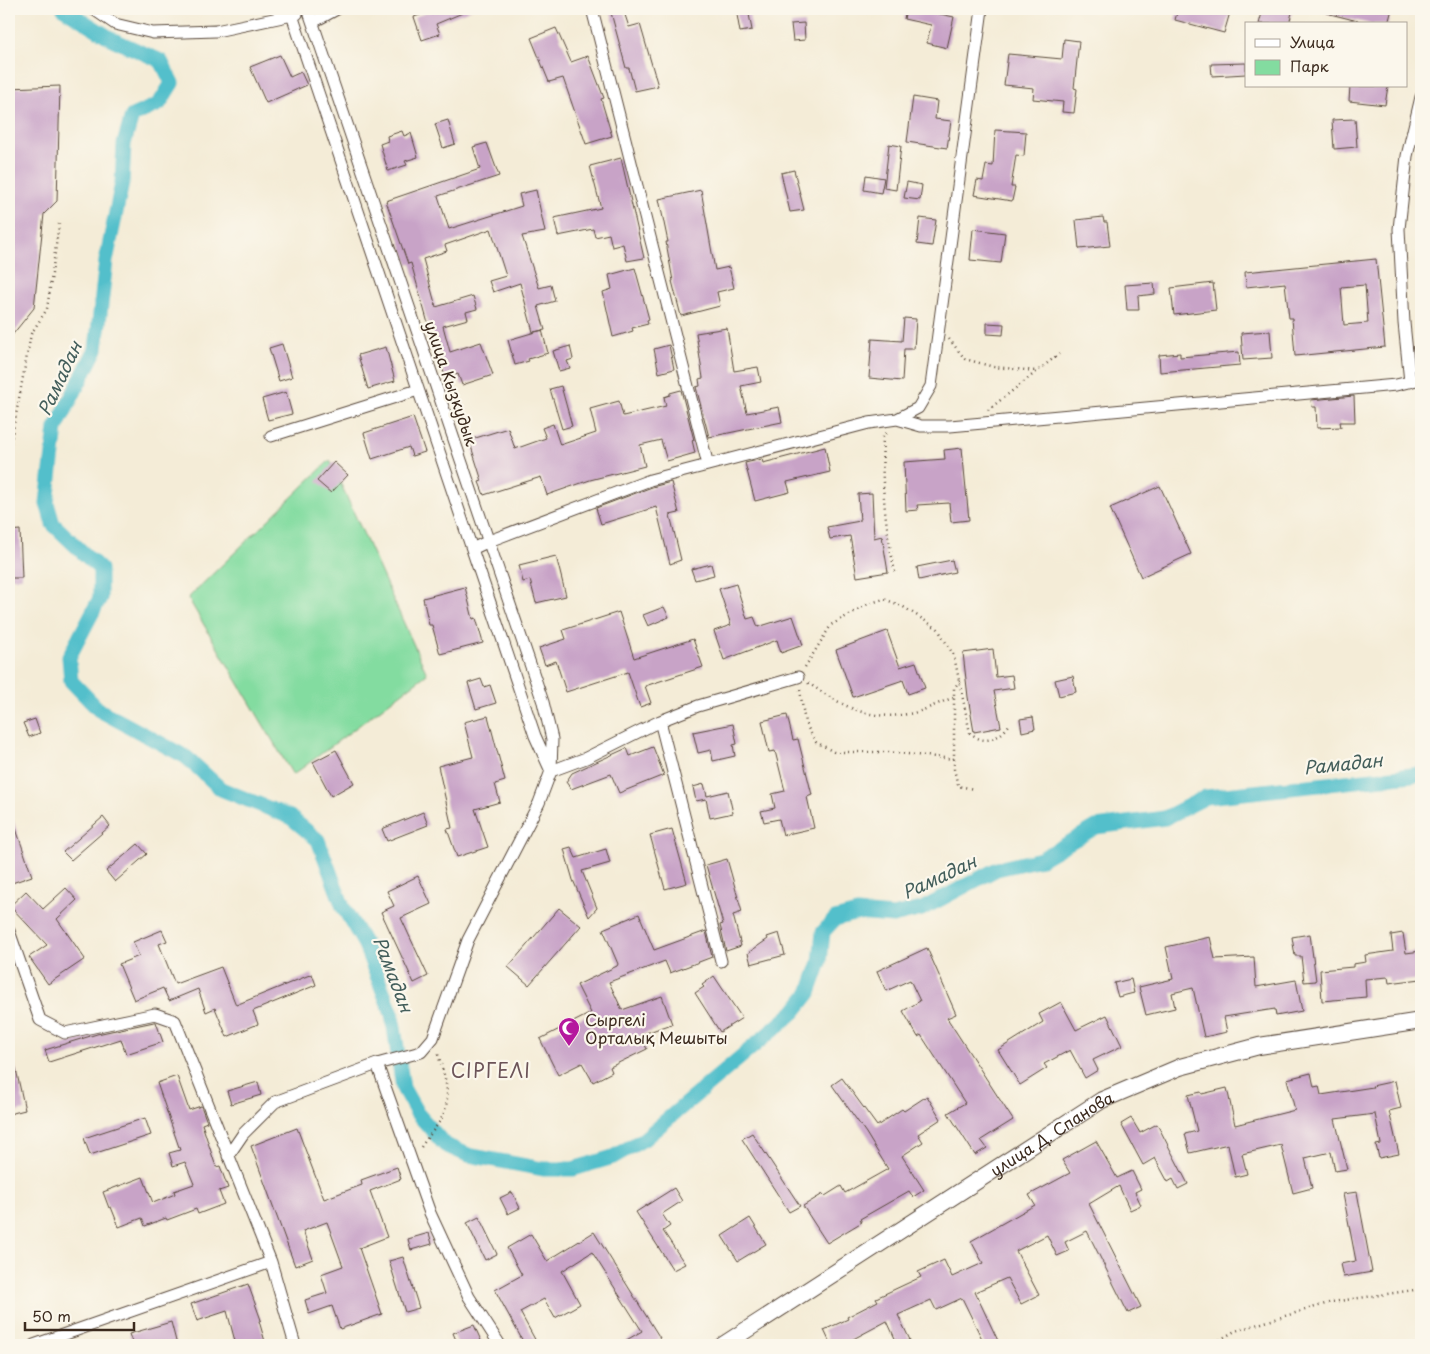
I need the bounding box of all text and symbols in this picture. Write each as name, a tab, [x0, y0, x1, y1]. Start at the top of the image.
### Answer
legend	[1245, 22, 1408, 88]
text: Улица	[1290, 30, 1335, 53]
text: Парк	[1290, 54, 1329, 77]
street label: улица Кызкудык	[419, 317, 485, 449]
water label: Рамадан	[30, 335, 89, 420]
water label: Рамадан	[1302, 745, 1386, 781]
water label: Рамадан	[897, 846, 982, 905]
water label: Рамадан	[367, 932, 421, 1017]
place label: Сыргелі Орталық Мешыты	[585, 1007, 728, 1049]
mosque icon: Сыргелі Орталық Мешыты	[557, 1016, 581, 1047]
district label: СІРГЕЛІ	[451, 1056, 531, 1084]
street label: улица Д. Спанова	[985, 1085, 1117, 1182]
scale bar	[25, 1299, 134, 1331]
text: 50 m	[32, 1304, 71, 1327]

